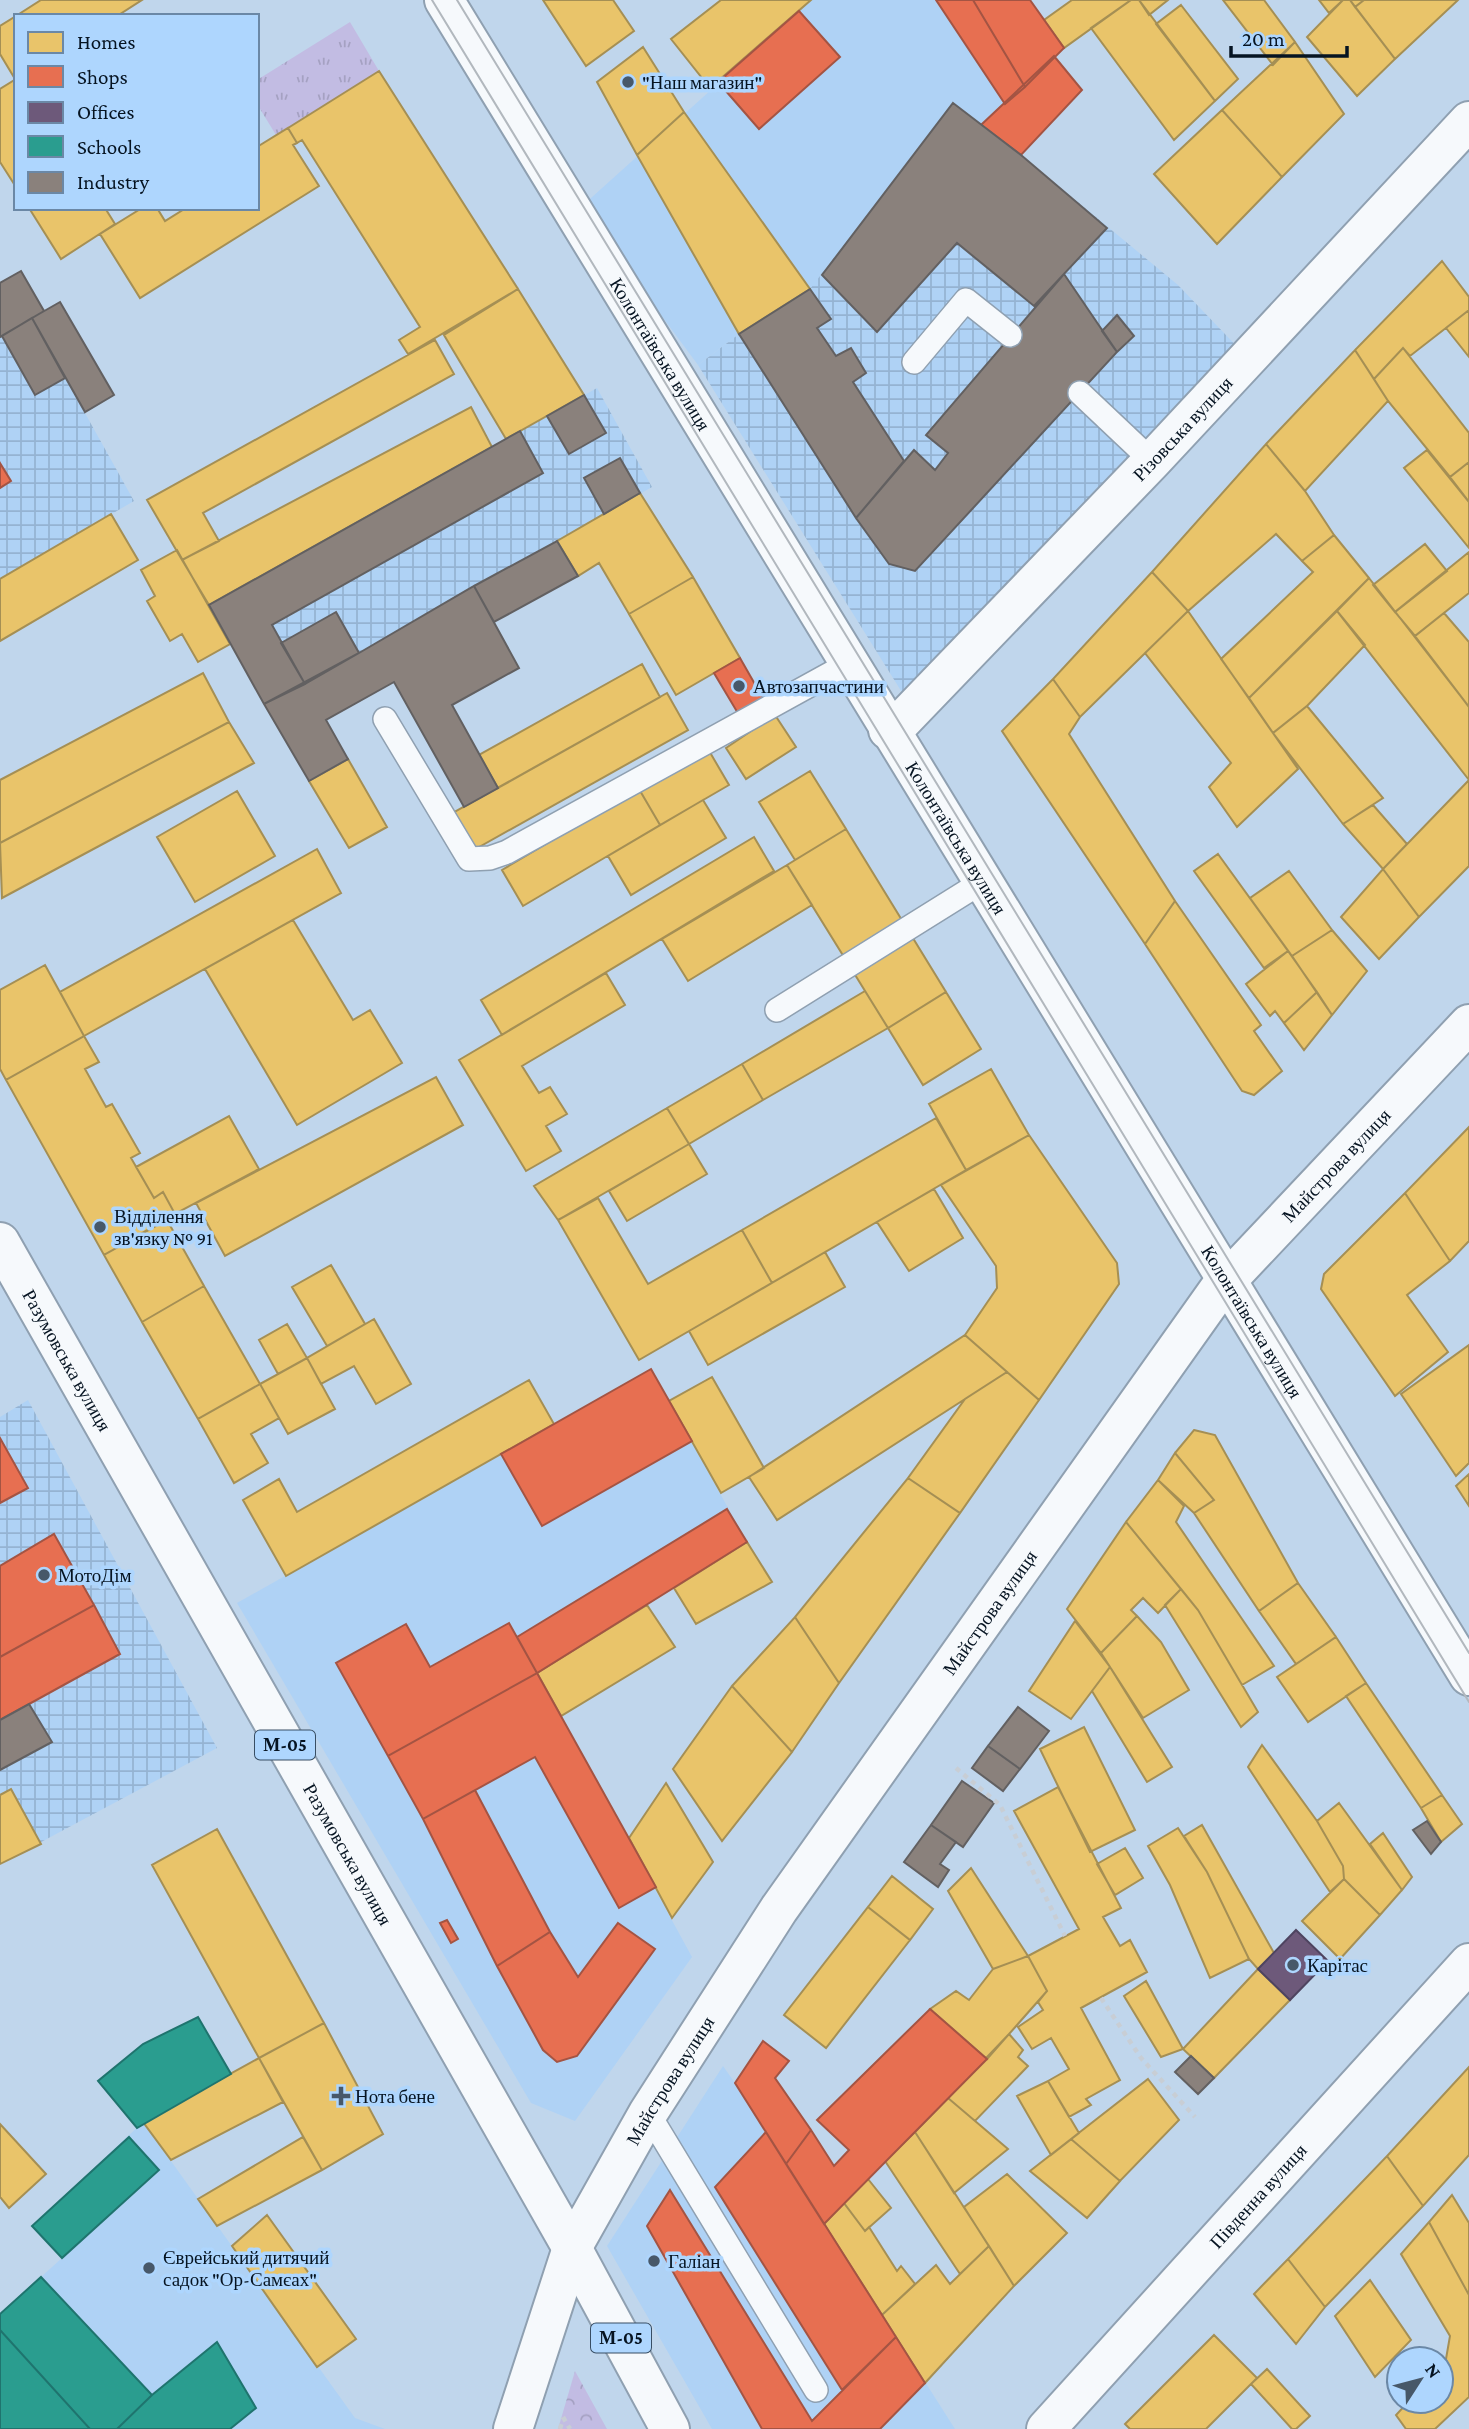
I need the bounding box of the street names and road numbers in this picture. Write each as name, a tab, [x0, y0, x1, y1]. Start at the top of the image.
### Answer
street label: Колонтаївська вулиця	[606, 274, 715, 435]
street label: Різовська вулиця	[1129, 372, 1237, 485]
street label: Колонтаївська вулиця	[901, 758, 1011, 918]
street label: Майстрова вулиця	[1278, 1104, 1395, 1226]
street label: Колонтаївська вулиця	[1197, 1242, 1306, 1402]
street label: Разумовська вулиця	[18, 1286, 115, 1435]
street label: Майстрова вулиця	[939, 1546, 1041, 1679]
road number: М-05	[255, 1730, 315, 1760]
street label: Разумовська вулиця	[299, 1780, 396, 1929]
street label: Майстрова вулиця	[622, 2012, 718, 2149]
street label: Південна вулиця	[1205, 2139, 1311, 2253]
road number: М-05	[591, 2324, 651, 2352]

